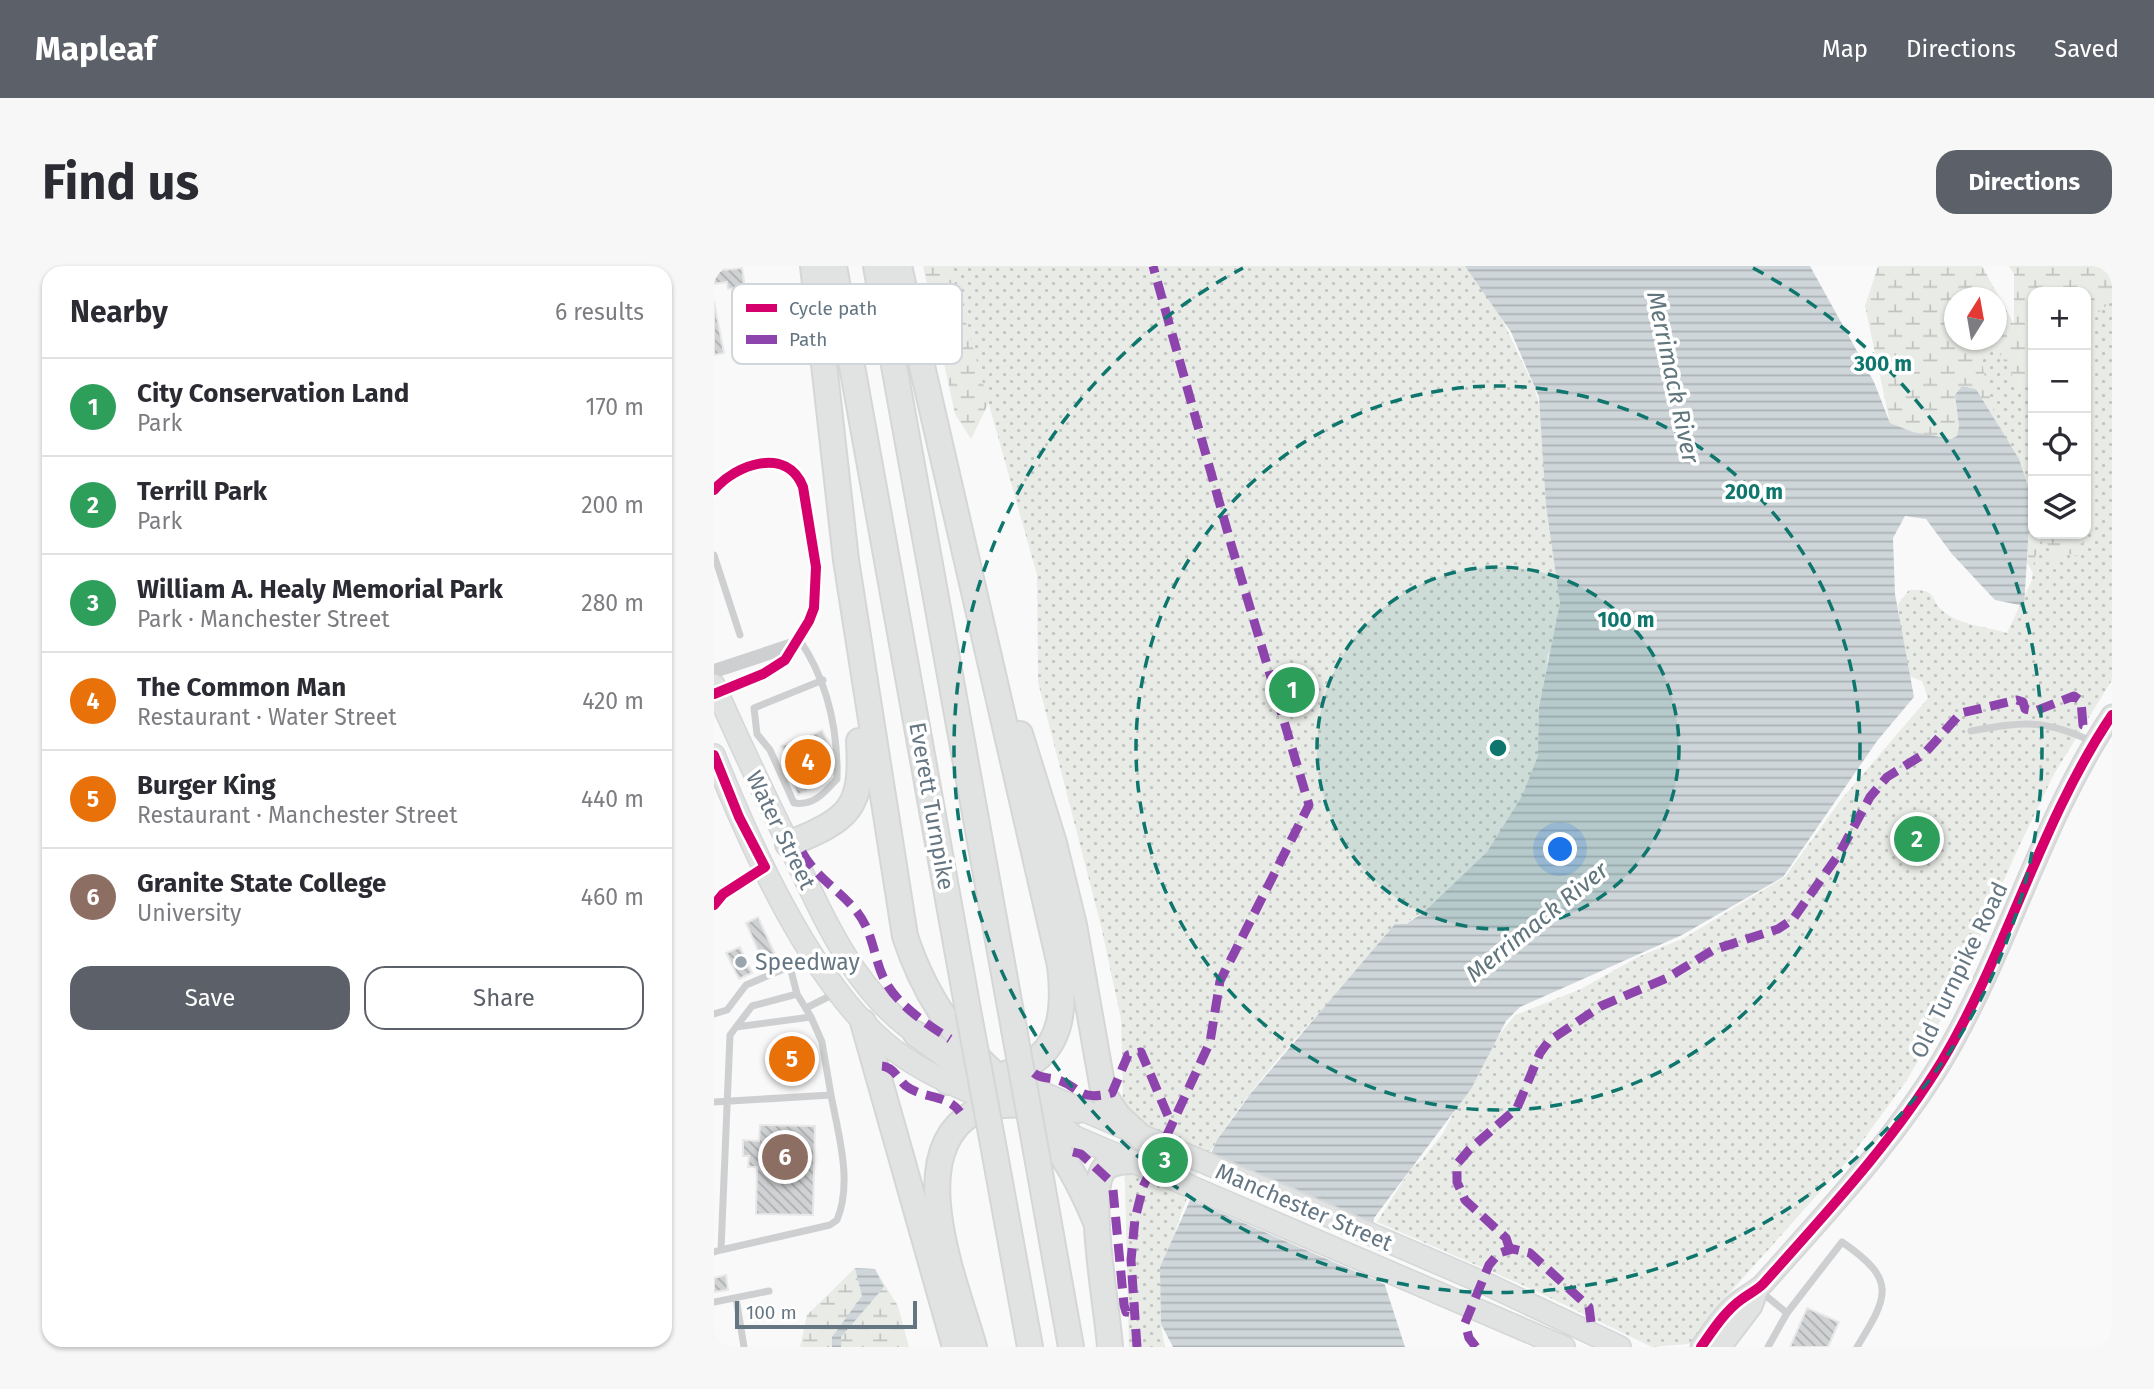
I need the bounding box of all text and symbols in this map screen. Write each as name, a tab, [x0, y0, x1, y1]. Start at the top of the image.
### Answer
text: Mapleaf	[35, 29, 156, 69]
text: Map	[1822, 35, 1868, 63]
text: Directions	[1906, 35, 2016, 63]
text: Saved	[2054, 35, 2119, 63]
button: Directions	[1936, 150, 2112, 214]
text: Find us	[42, 153, 199, 212]
legend	[732, 284, 962, 364]
north arrow	[1944, 287, 2007, 350]
map controls	[2028, 287, 2091, 539]
button: +	[2028, 287, 2091, 350]
water label: Merrimack River	[1641, 289, 1705, 466]
text: Nearby	[70, 294, 168, 330]
text: Cycle path	[789, 297, 877, 320]
text: 6 results	[555, 298, 644, 326]
text: Path	[789, 328, 827, 351]
button: −	[2028, 350, 2091, 413]
text: 300 m	[1853, 351, 1912, 377]
text: City Conservation Land	[137, 378, 409, 409]
text: 1	[88, 393, 98, 421]
text: 170 m	[585, 393, 644, 421]
text: Park	[137, 409, 182, 437]
button: locate	[2028, 413, 2091, 476]
text: Terrill Park	[137, 476, 267, 507]
button: layers	[2028, 476, 2091, 539]
text: 200 m	[1725, 479, 1783, 505]
text: 2	[87, 491, 99, 519]
text: 200 m	[581, 491, 644, 519]
text: Park	[137, 507, 182, 535]
text: William A. Healy Memorial Park	[137, 574, 503, 605]
text: 3	[87, 589, 99, 617]
text: 280 m	[581, 589, 644, 617]
text: Park · Manchester Street	[137, 605, 389, 633]
text: 100 m	[1597, 607, 1655, 633]
pin: 1	[1269, 664, 1315, 716]
text: The Common Man	[137, 672, 346, 703]
text: 4	[87, 687, 100, 715]
text: 420 m	[582, 687, 644, 715]
text: Restaurant · Water Street	[137, 703, 397, 731]
street label: Everett Turnpike	[903, 720, 961, 892]
pin: 4	[785, 736, 831, 788]
centre of rings	[1486, 736, 1510, 760]
street label: Water Street	[740, 766, 822, 895]
text: Burger King	[137, 770, 276, 801]
text: 5	[87, 785, 99, 813]
text: 440 m	[581, 785, 644, 813]
text: Restaurant · Manchester Street	[137, 801, 457, 829]
pin: 2	[1894, 813, 1940, 865]
your location	[1543, 832, 1577, 866]
water label: Merrimack River	[1460, 856, 1614, 988]
text: Granite State College	[137, 868, 386, 899]
street label: Old Turnpike Road	[1904, 877, 2014, 1063]
text: 6	[87, 883, 99, 911]
text: 460 m	[581, 883, 644, 911]
text: University	[137, 899, 241, 927]
place label: Speedway	[755, 948, 860, 976]
marker: Speedway	[733, 954, 749, 970]
button: Save	[70, 966, 350, 1030]
button: Share	[364, 966, 644, 1030]
pin: 5	[769, 1033, 815, 1085]
pin: 6	[762, 1131, 808, 1183]
pin: 3	[1142, 1134, 1188, 1186]
street label: Manchester Street	[1211, 1157, 1397, 1257]
scale bar	[735, 1298, 917, 1330]
text: 100 m	[746, 1301, 797, 1324]

